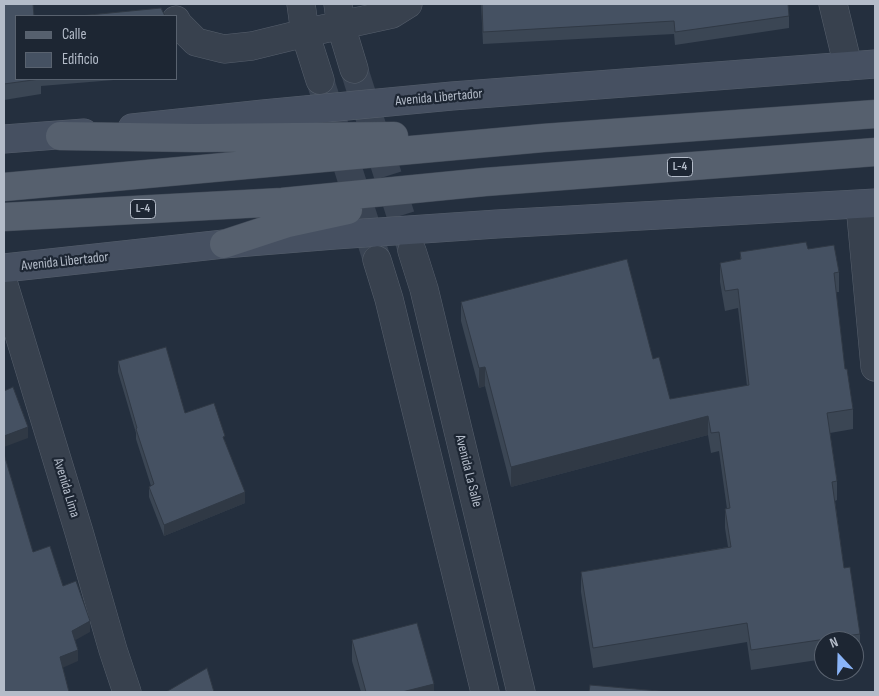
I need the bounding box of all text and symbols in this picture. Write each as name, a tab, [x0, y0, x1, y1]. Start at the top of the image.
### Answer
legend	[15, 15, 178, 80]
text: Calle	[62, 25, 86, 44]
text: Edificio	[62, 50, 99, 69]
street label: Avenida Libertador	[395, 86, 483, 110]
road number: L-4	[668, 158, 692, 176]
road number: L-4	[130, 200, 156, 218]
street label: Avenida Libertador	[21, 249, 109, 275]
street label: Avenida La Salle	[451, 433, 485, 509]
street label: Avenida Lima	[49, 456, 83, 520]
north arrow	[814, 631, 864, 681]
text: N	[827, 633, 840, 652]

